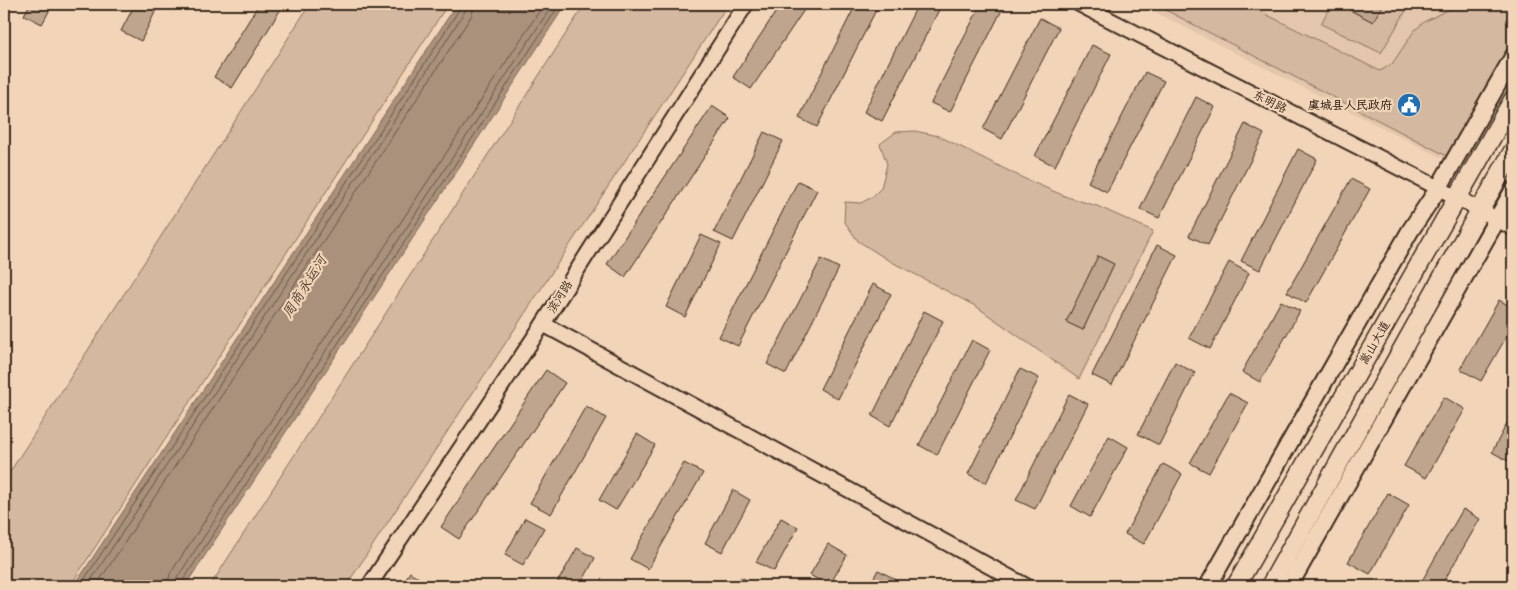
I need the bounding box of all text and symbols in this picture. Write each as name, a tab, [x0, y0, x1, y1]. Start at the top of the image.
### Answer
street label: 东明路	[1250, 85, 1290, 119]
public building icon: 虞城县人民政府	[1396, 92, 1422, 118]
place label: 虞城县人民政府	[1308, 96, 1392, 115]
water label: 周商永运河	[277, 250, 334, 323]
street label: 滨河路	[542, 277, 578, 317]
street label: 嵩山大道	[1355, 317, 1395, 369]

